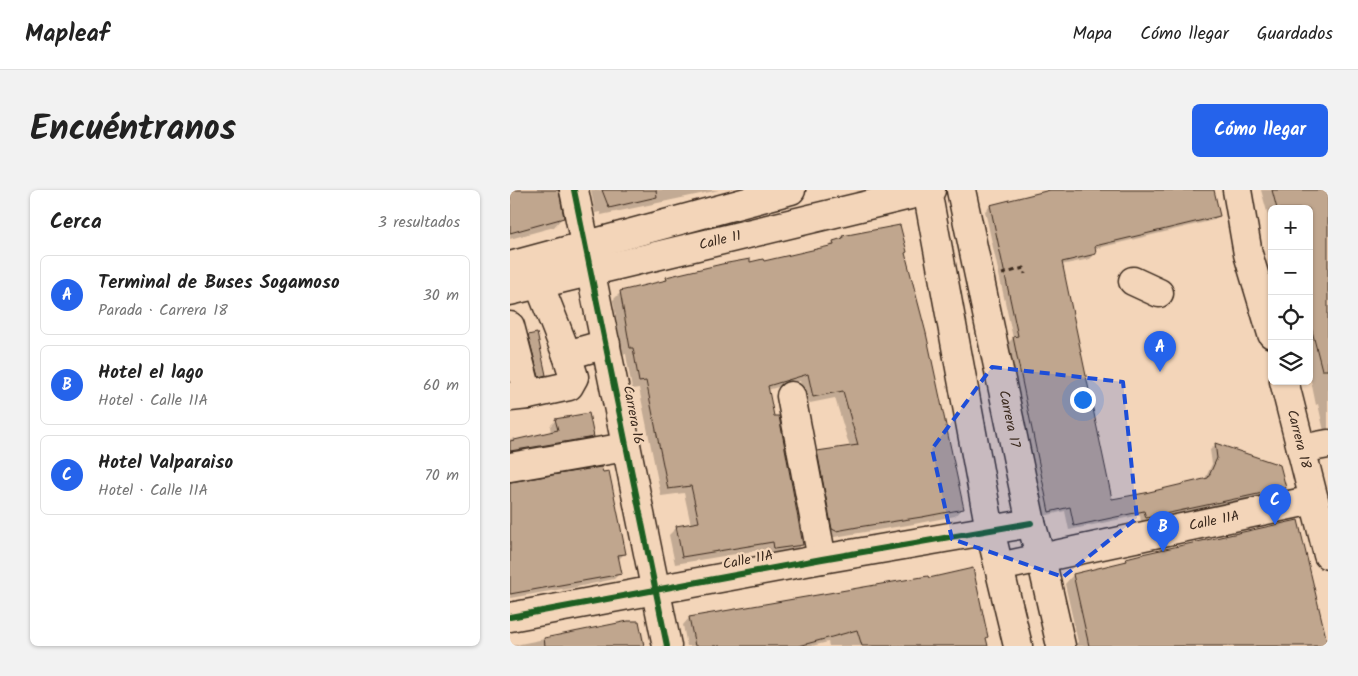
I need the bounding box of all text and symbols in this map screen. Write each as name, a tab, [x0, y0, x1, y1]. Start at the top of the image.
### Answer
text: Mapleaf	[25, 15, 109, 54]
text: Mapa	[1073, 20, 1112, 49]
text: Cómo llegar	[1140, 20, 1229, 49]
text: Guardados	[1257, 20, 1333, 49]
text: Encuéntranos	[30, 102, 236, 158]
button: Cómo llegar	[1192, 104, 1328, 157]
map controls	[1268, 205, 1313, 385]
button: +	[1268, 205, 1313, 250]
text: Cerca	[50, 206, 102, 239]
text: 3 resultados	[378, 210, 460, 235]
street label: Calle 11	[697, 225, 743, 256]
button: −	[1268, 250, 1313, 295]
text: Terminal de Buses Sogamoso	[98, 268, 340, 298]
text: A	[62, 283, 72, 308]
text: 30 m	[423, 283, 459, 308]
button: locate	[1268, 295, 1313, 340]
text: Parada · Carrera 18	[98, 298, 228, 323]
pin: A	[1144, 331, 1176, 372]
button: layers	[1268, 340, 1313, 385]
text: Hotel el lago	[98, 358, 203, 388]
text: B	[62, 373, 72, 398]
text: 60 m	[423, 373, 459, 398]
street label: Carrera 16	[617, 384, 649, 446]
your location	[1070, 387, 1096, 413]
text: Hotel · Calle 11A	[98, 388, 208, 413]
street label: Carrera 17	[992, 388, 1026, 450]
street label: Carrera 18	[1281, 407, 1317, 472]
text: Hotel Valparaiso	[98, 448, 233, 478]
text: C	[62, 463, 72, 488]
text: 70 m	[424, 463, 459, 488]
text: Hotel · Calle 11A	[98, 478, 208, 503]
pin: C	[1259, 484, 1291, 525]
street label: Calle 11A	[1187, 505, 1241, 537]
pin: B	[1147, 511, 1179, 552]
street label: Calle 11A	[721, 544, 775, 576]

